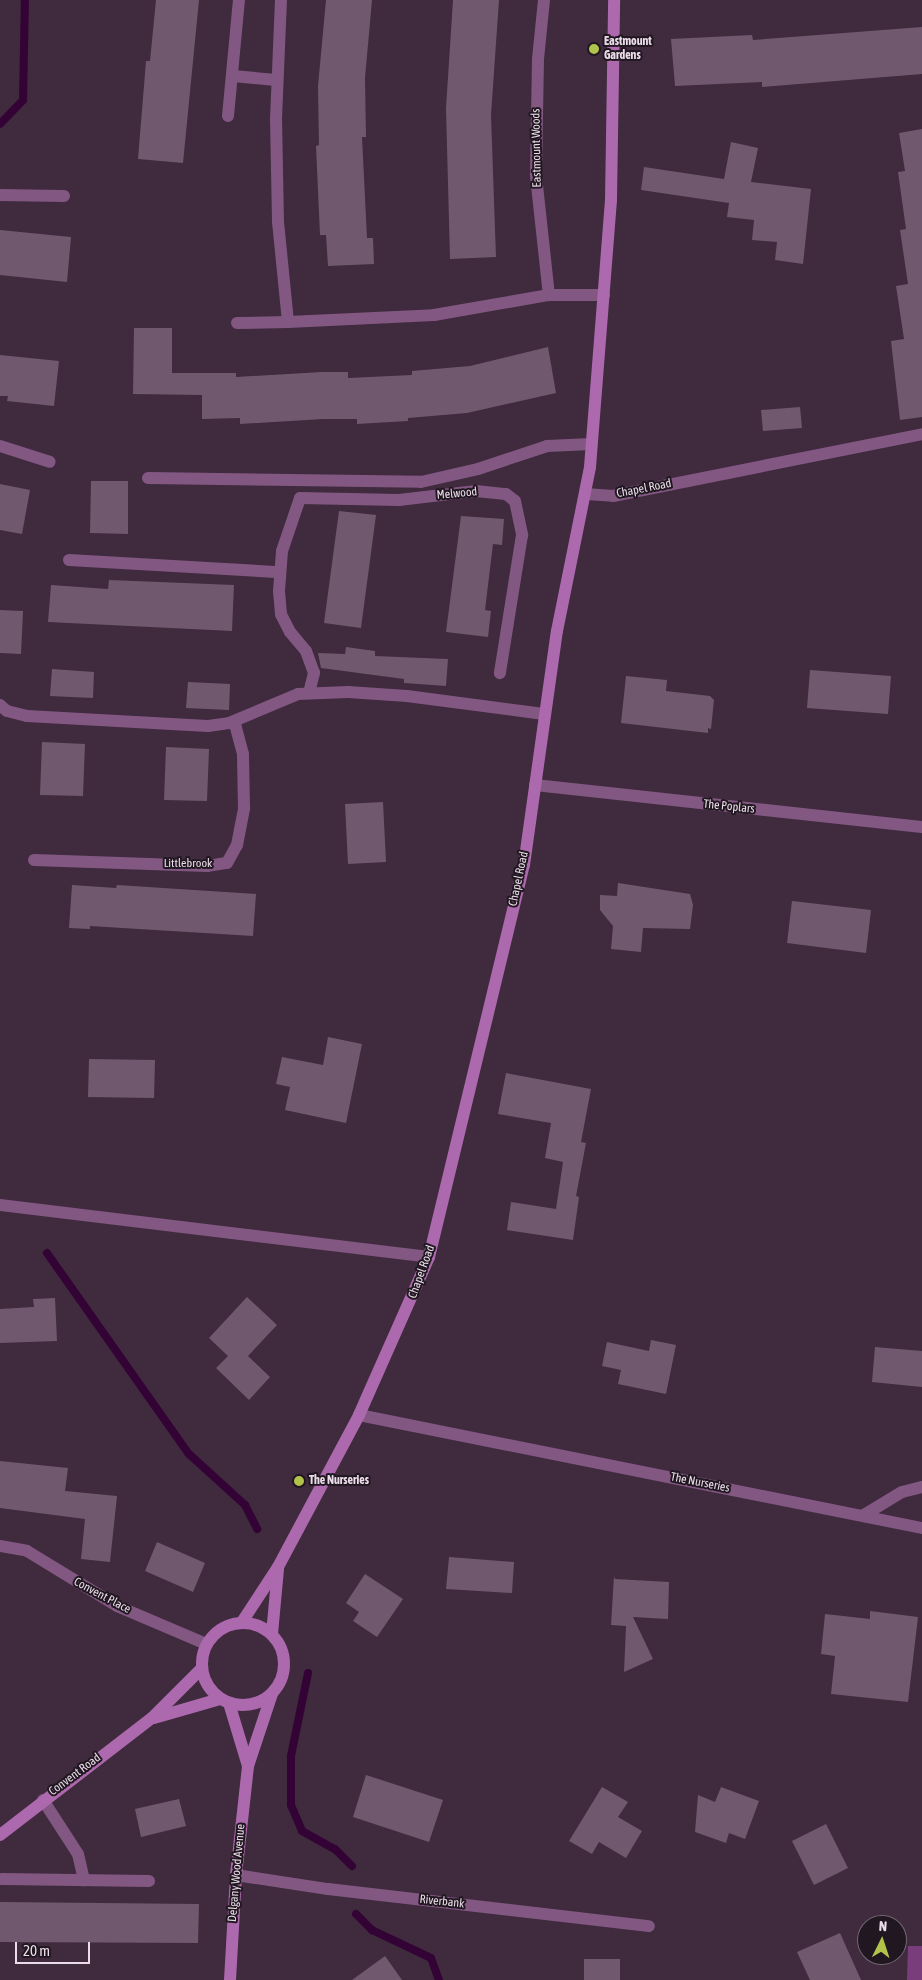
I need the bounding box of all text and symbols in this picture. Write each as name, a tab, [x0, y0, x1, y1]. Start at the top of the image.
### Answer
place label: Eastmount Gardens	[604, 35, 652, 63]
marker: Eastmount Gardens	[588, 43, 600, 55]
street label: Eastmount Woods	[529, 108, 545, 188]
street label: Chapel Road	[615, 477, 673, 501]
street label: Melwood	[436, 485, 478, 503]
street label: The Poplars	[703, 797, 755, 817]
street label: Chapel Road	[506, 850, 532, 908]
street label: Littlebrook	[164, 857, 212, 871]
street label: Chapel Road	[406, 1243, 438, 1301]
street label: The Nurseries	[669, 1470, 731, 1496]
place label: The Nurseries	[309, 1474, 369, 1488]
marker: The Nurseries	[293, 1475, 305, 1487]
street label: Convent Place	[71, 1575, 133, 1617]
street label: Convent Road	[46, 1751, 104, 1799]
street label: Delgany Wood Avenue	[226, 1823, 248, 1923]
street label: Riverbank	[419, 1892, 465, 1912]
north arrow	[857, 1915, 907, 1965]
text: N	[878, 1918, 888, 1934]
scale bar	[18, 1932, 92, 1964]
text: 20 m	[23, 1942, 50, 1959]

